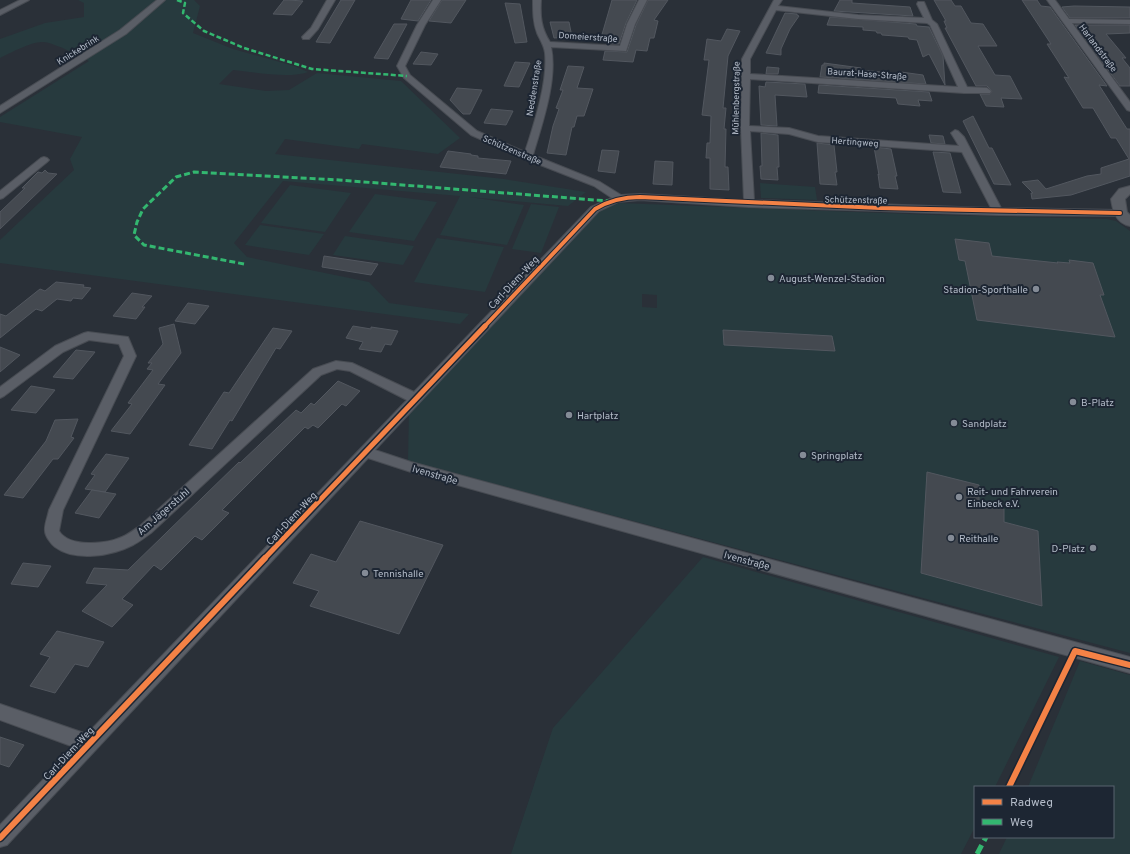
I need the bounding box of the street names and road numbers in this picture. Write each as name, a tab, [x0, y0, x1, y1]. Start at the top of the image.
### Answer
street label: Harlandstraße	[1076, 22, 1119, 74]
street label: Domeierstraße	[558, 30, 618, 45]
street label: Knickebrink	[55, 33, 102, 68]
street label: Neddenstraße	[525, 59, 544, 117]
street label: Mühlenbergstraße	[730, 61, 743, 135]
street label: Baurat-Hase-Straße	[827, 66, 907, 83]
street label: Schützenstraße	[481, 133, 543, 168]
street label: Hertingweg	[831, 135, 879, 150]
street label: Schützenstraße	[825, 194, 888, 207]
street label: Carl-Diem-Weg	[486, 253, 542, 313]
street label: Ivenstraße	[410, 463, 459, 488]
street label: Am Jägerstuhl	[135, 486, 193, 538]
street label: Carl-Diem-Weg	[264, 489, 320, 549]
street label: Ivenstraße	[722, 549, 771, 574]
street label: Carl-Diem-Weg	[41, 724, 97, 784]

